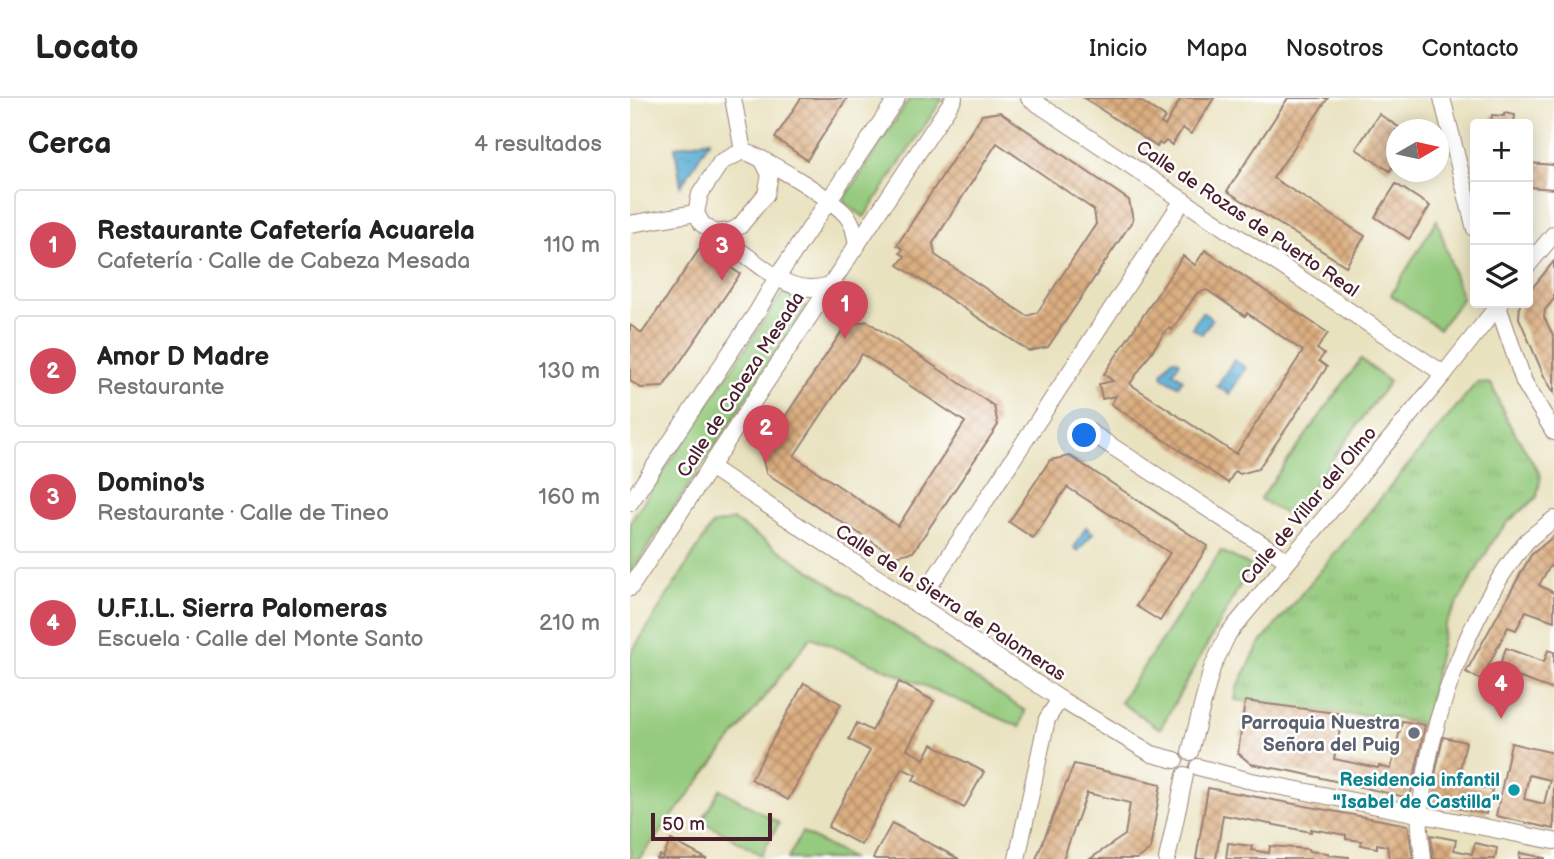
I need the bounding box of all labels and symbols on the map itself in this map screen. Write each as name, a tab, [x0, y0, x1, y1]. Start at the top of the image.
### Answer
north arrow	[1386, 119, 1449, 182]
street label: Calle de Rozas de Puerto Real	[1131, 136, 1363, 303]
pin: 3	[699, 223, 745, 281]
pin: 1	[822, 281, 868, 339]
street label: Calle de Cabeza Mesada	[673, 288, 810, 482]
pin: 2	[743, 405, 789, 463]
your location	[1067, 418, 1101, 452]
street label: Calle de Villar del Olmo	[1236, 422, 1382, 590]
street label: Calle de la Sierra de Palomeras	[831, 520, 1070, 686]
pin: 4	[1478, 661, 1524, 719]
place label: Parroquia Nuestra Señora del Puig	[1241, 712, 1400, 757]
marker: Parroquia Nuestra Señora del Puig	[1406, 725, 1422, 741]
place label: Residencia infantil "Isabel de Castilla"	[1332, 769, 1500, 814]
marker: Residencia infantil "Isabel de Castilla"	[1506, 782, 1522, 798]
scale bar	[651, 810, 772, 842]

